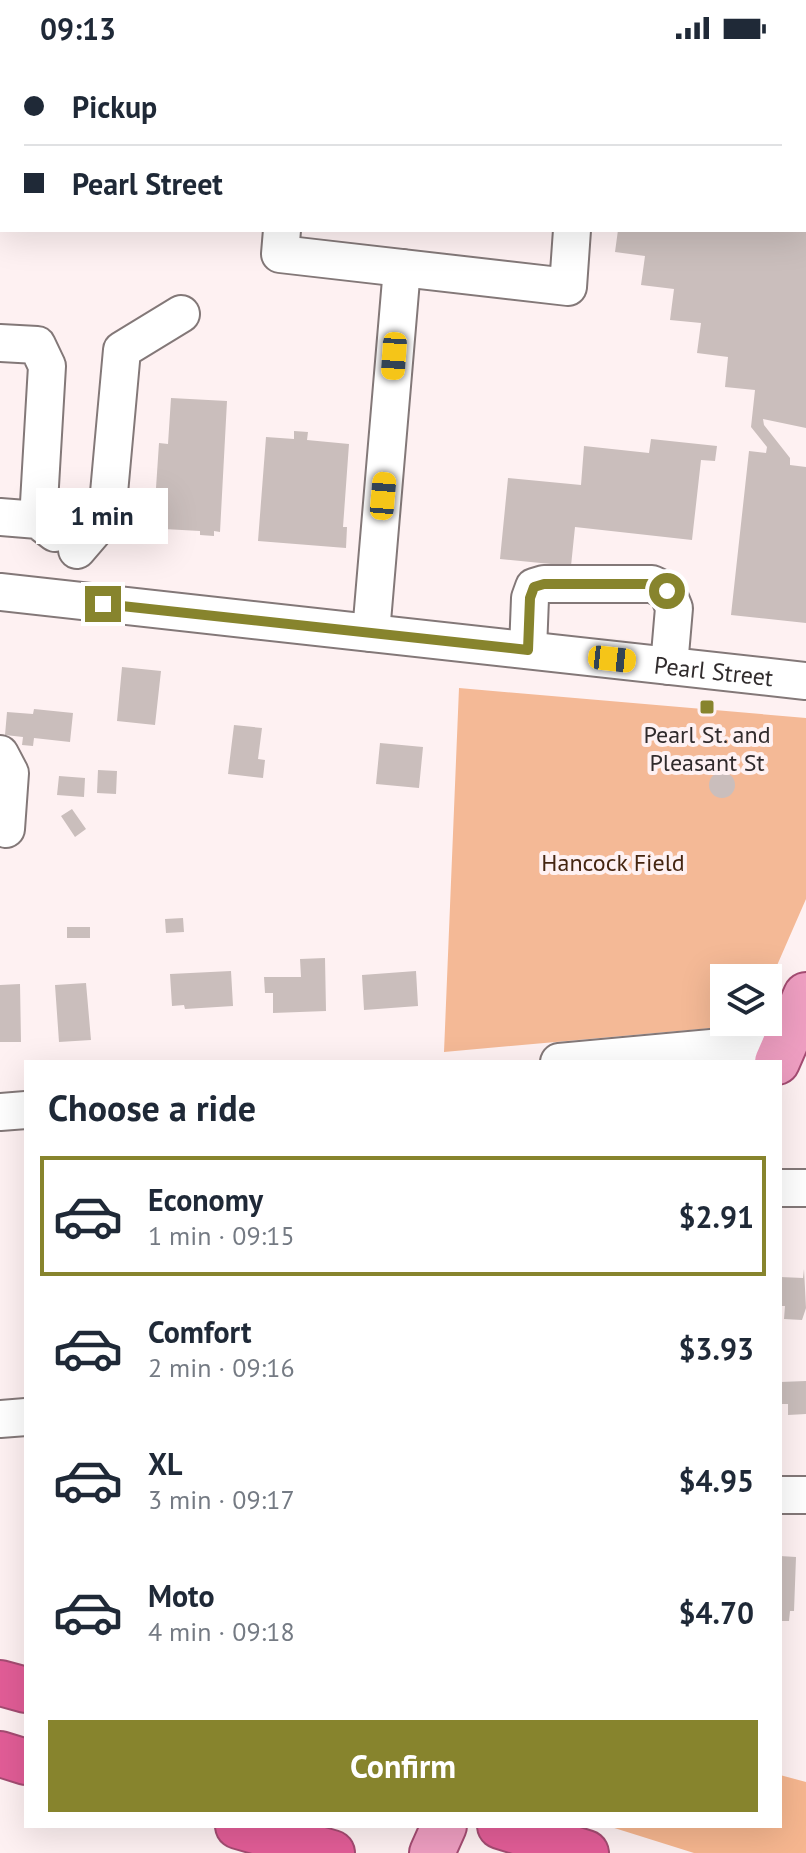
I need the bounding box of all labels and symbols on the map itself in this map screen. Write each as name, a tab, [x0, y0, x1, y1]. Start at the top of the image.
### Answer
car	[380, 331, 408, 381]
car	[369, 471, 397, 521]
callout: 1 min	[37, 488, 169, 544]
route start	[649, 573, 685, 609]
route end	[85, 586, 121, 622]
car	[587, 645, 637, 673]
street label: Pearl Street	[653, 649, 775, 693]
marker: Pearl St. and Pleasant St	[698, 698, 716, 716]
place label: Pearl St. and Pleasant St	[643, 719, 771, 778]
park label: Hancock Field	[541, 847, 685, 878]

